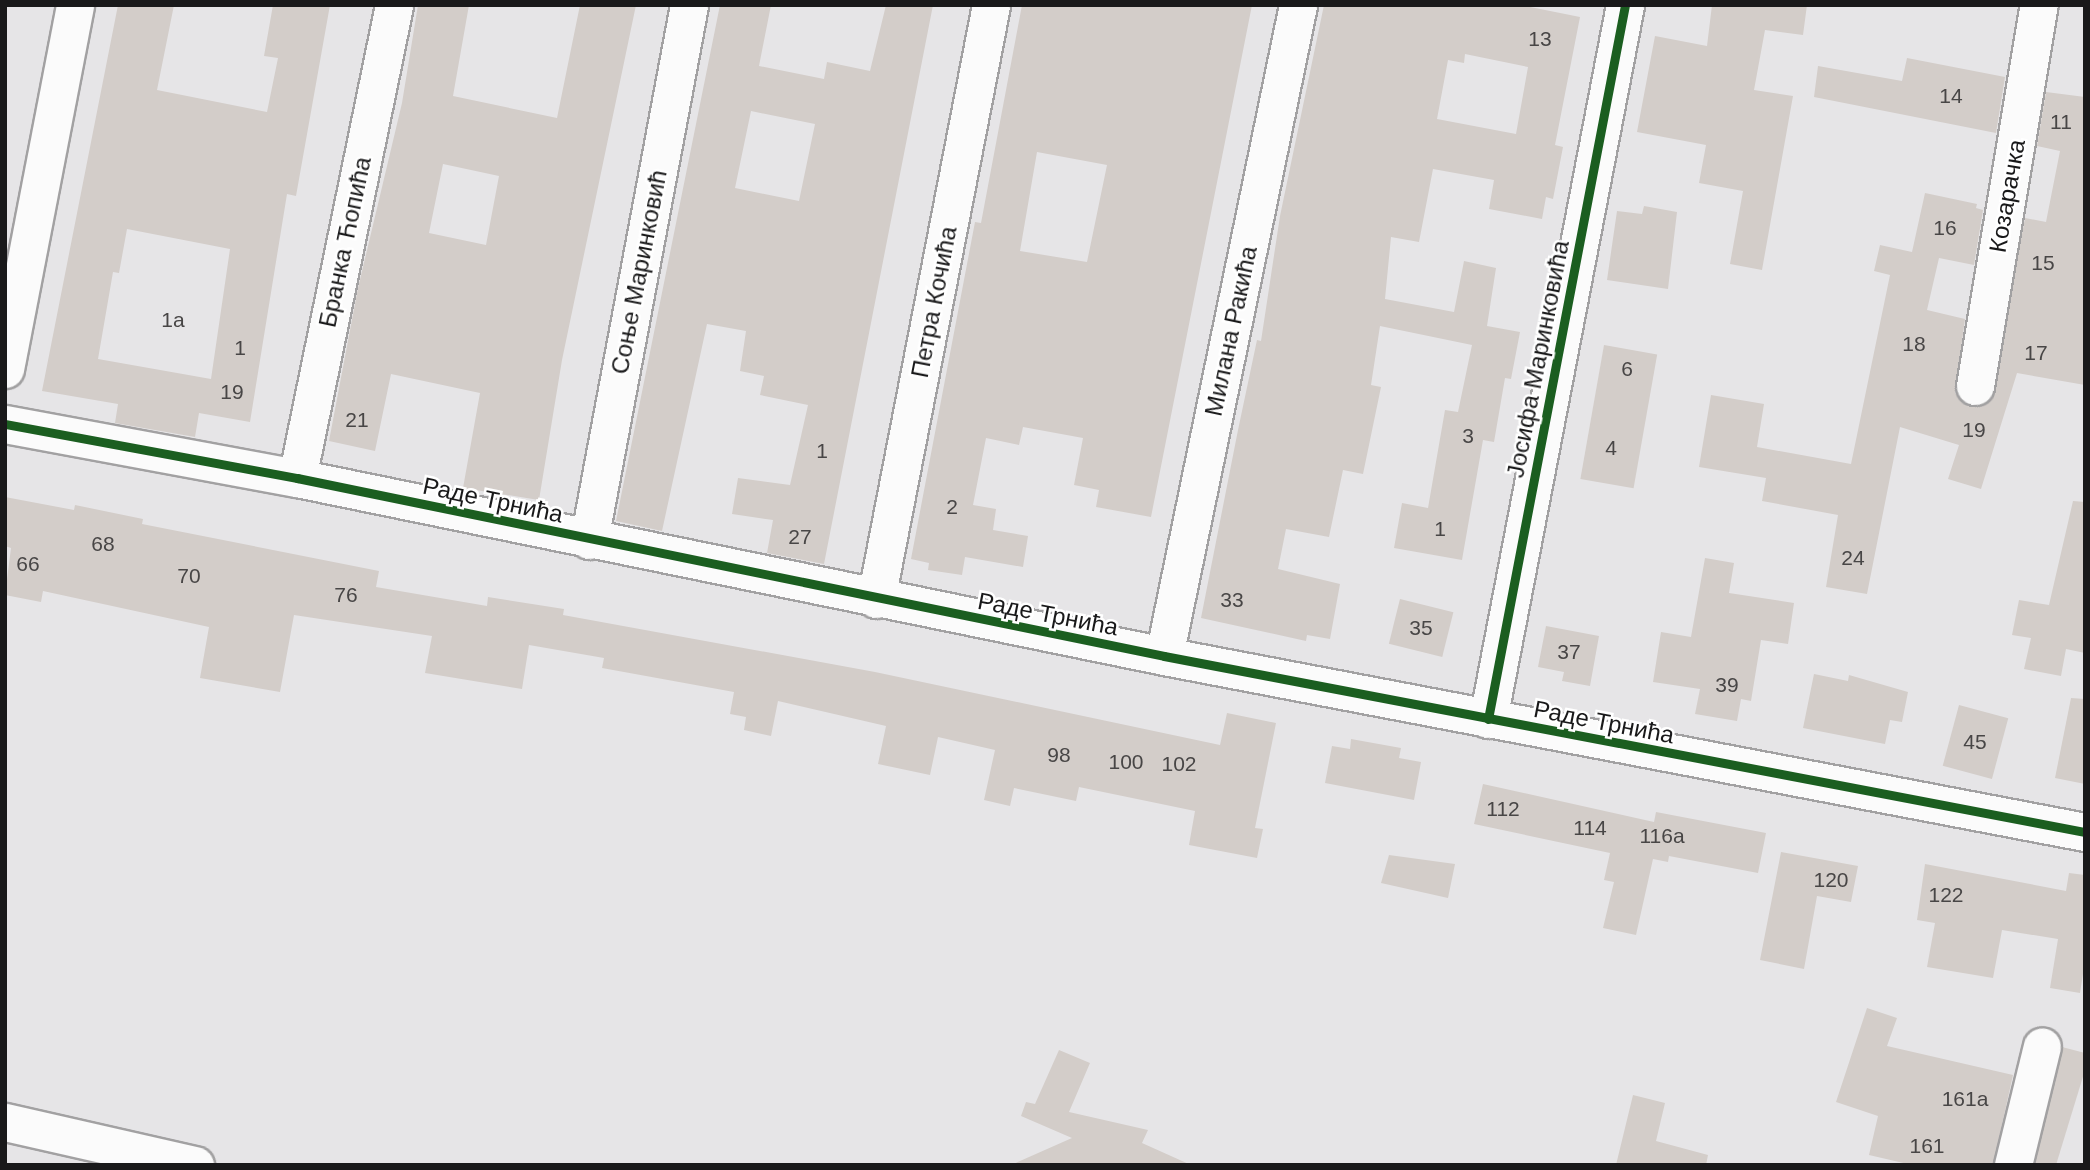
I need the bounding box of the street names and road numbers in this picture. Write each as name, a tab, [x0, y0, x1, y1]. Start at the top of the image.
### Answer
street label: Козарачка	[1983, 137, 2031, 255]
street label: Бранка Ћопића	[313, 154, 377, 330]
street label: Соње Маринковић	[605, 167, 673, 377]
street label: Петра Кочића	[905, 224, 963, 380]
street label: Јосифа Маринковића	[1501, 238, 1575, 480]
street label: Милана Ракића	[1199, 243, 1263, 419]
street label: Раде Трнића	[420, 471, 566, 529]
street label: Раде Трнића	[975, 586, 1121, 642]
street label: Раде Трнића	[1531, 694, 1677, 750]

